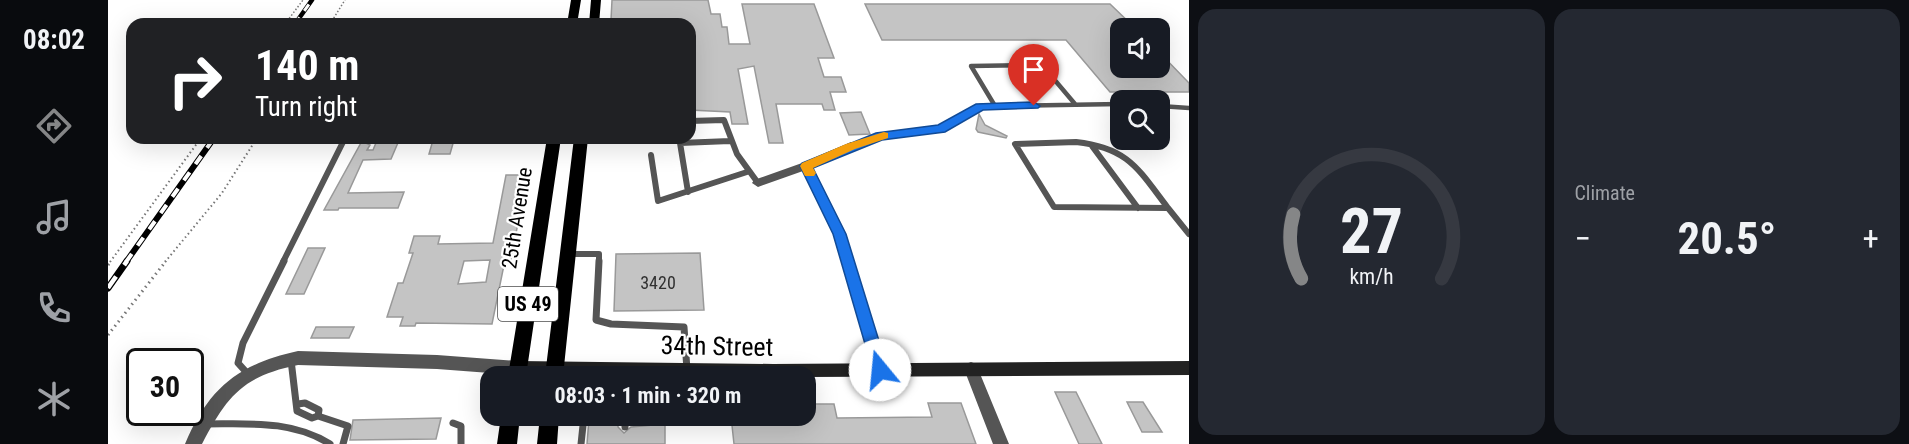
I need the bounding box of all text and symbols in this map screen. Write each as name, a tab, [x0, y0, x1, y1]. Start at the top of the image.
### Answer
map controls	[1110, 18, 1170, 150]
button: sound	[1110, 18, 1170, 78]
text: 08:02	[23, 24, 85, 56]
text: 140 m	[255, 41, 360, 90]
icon: right	[156, 42, 234, 120]
pin	[1008, 44, 1059, 106]
icon: arrive	[1017, 53, 1050, 86]
button: search	[1110, 90, 1170, 150]
text: Turn right	[255, 91, 357, 123]
icon: directions	[33, 105, 75, 147]
street label: 25th Avenue	[497, 165, 537, 270]
text: Climate	[1575, 181, 1635, 205]
text: 27	[1340, 195, 1403, 268]
icon: music	[33, 196, 75, 238]
text: 20.5°	[1677, 212, 1776, 265]
text: −	[1575, 219, 1591, 258]
text: +	[1863, 219, 1879, 258]
text: km/h	[1349, 264, 1393, 289]
house number: 3420	[640, 272, 676, 293]
icon: phone	[33, 287, 75, 329]
road number: US 49	[498, 287, 558, 321]
street label: 34th Street	[660, 330, 774, 362]
position arrow	[848, 338, 912, 402]
speed limit sign: 30	[126, 348, 204, 426]
icon: climate	[33, 378, 75, 420]
text: 08:03 · 1 min · 320 m	[555, 383, 741, 408]

